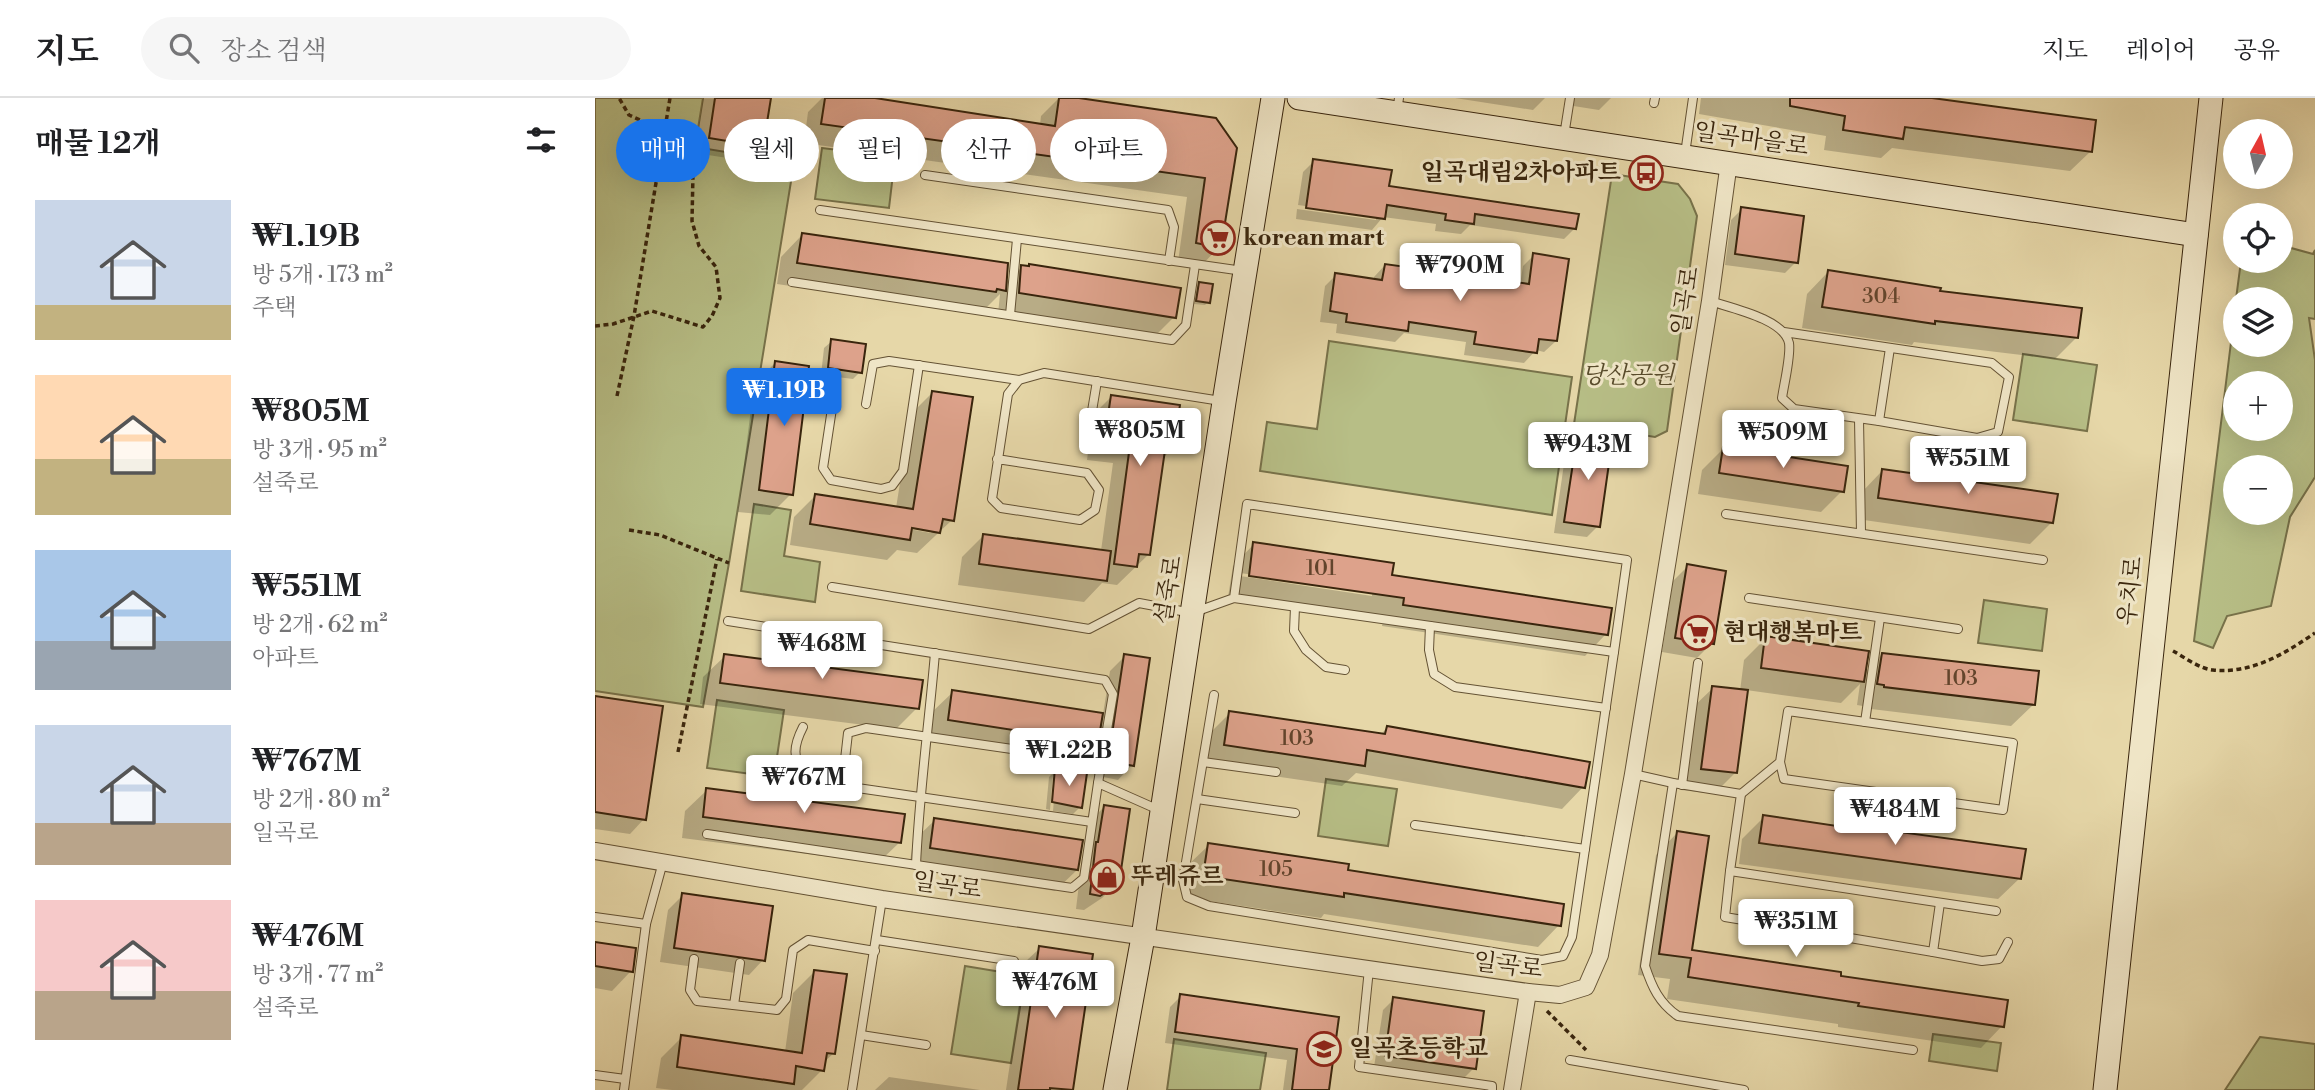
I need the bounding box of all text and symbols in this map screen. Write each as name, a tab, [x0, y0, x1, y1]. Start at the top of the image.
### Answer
search box	[141, 17, 631, 80]
icon: search	[165, 29, 203, 67]
text: 지도	[35, 32, 99, 73]
text: 장소 검색	[221, 35, 327, 67]
text: 지도	[2042, 36, 2088, 66]
text: 레이어	[2126, 36, 2196, 66]
text: 공유	[2234, 36, 2280, 66]
street label: 일곡마을로	[1692, 117, 1810, 163]
chip: 매매	[616, 119, 710, 182]
chip: 월세	[724, 119, 819, 182]
chip: 필터	[833, 119, 927, 182]
chip: 신규	[941, 119, 1036, 182]
chip: 아파트	[1050, 119, 1167, 182]
north arrow	[2223, 119, 2293, 189]
map controls	[2223, 119, 2293, 525]
icon: filters	[522, 121, 560, 159]
text: 매물 12개	[35, 125, 161, 163]
bus stop icon: 일곡대림2차아파트	[1627, 154, 1665, 192]
place label: 일곡대림2차아파트	[1421, 158, 1621, 188]
button: locate	[2223, 203, 2293, 273]
text: ₩1.19B	[252, 218, 360, 256]
supermarket icon: korean mart	[1199, 219, 1237, 257]
place label: korean mart	[1243, 223, 1385, 253]
icon: home	[91, 228, 175, 312]
pin: ₩790M	[1411, 244, 1509, 303]
text: ₩790M	[1416, 252, 1504, 280]
text: 방 5개 · 173 m²	[252, 261, 393, 289]
street label: 일곡로	[1666, 264, 1706, 338]
house number: 304	[1862, 284, 1900, 310]
button: layers	[2223, 287, 2293, 357]
text: 주택	[252, 294, 296, 322]
park label: 당산공원	[1582, 361, 1676, 391]
pin: ₩1.19B	[727, 368, 841, 428]
button: +	[2223, 371, 2293, 441]
text: ₩1.19B	[742, 377, 826, 405]
text: ₩805M	[252, 393, 369, 431]
icon: home	[91, 403, 175, 487]
pin: ₩805M	[1091, 408, 1189, 468]
pin: ₩509M	[1734, 410, 1832, 470]
text: ₩805M	[1095, 417, 1185, 445]
text: ₩509M	[1738, 419, 1828, 447]
pin: ₩943M	[1539, 422, 1637, 482]
text: ₩943M	[1544, 431, 1632, 459]
text: 방 3개 · 95 m²	[252, 436, 387, 464]
pin: ₩551M	[1919, 436, 2017, 496]
text: ₩551M	[1926, 445, 2010, 473]
button: −	[2223, 455, 2293, 525]
text: 설죽로	[252, 469, 319, 497]
street label: 설죽로	[1149, 553, 1189, 627]
street label: 우치로	[2112, 555, 2150, 627]
house number: 101	[1306, 556, 1336, 582]
text: ₩551M	[252, 568, 361, 606]
icon: home	[91, 578, 175, 662]
text: 방 2개 · 62 m²	[252, 611, 388, 639]
supermarket icon: 현대행복마트	[1679, 614, 1717, 652]
place label: 현대행복마트	[1723, 618, 1862, 648]
pin: ₩468M	[773, 622, 871, 681]
text: ₩468M	[778, 630, 866, 658]
text: 아파트	[252, 644, 319, 672]
house number: 103	[1944, 666, 1978, 692]
house number: 103	[1280, 726, 1314, 752]
pin: ₩1.22B	[1012, 728, 1126, 788]
text: ₩1.22B	[1026, 737, 1112, 765]
text: ₩767M	[252, 743, 361, 781]
icon: home	[91, 753, 175, 837]
pin: ₩767M	[755, 756, 853, 815]
text: ₩767M	[762, 764, 846, 792]
text: 방 2개 · 80 m²	[252, 786, 390, 814]
pin: ₩484M	[1846, 788, 1944, 847]
text: ₩484M	[1850, 796, 1940, 824]
text: 일곡로	[252, 819, 319, 847]
house number: 105	[1259, 857, 1293, 883]
shop icon: 뚜레쥬르	[1088, 858, 1126, 896]
place label: 뚜레쥬르	[1131, 862, 1224, 892]
street label: 일곡로	[910, 866, 984, 906]
pin: ₩351M	[1747, 900, 1845, 959]
text: ₩351M	[1754, 908, 1838, 936]
text: ₩476M	[252, 918, 364, 956]
icon: home	[91, 928, 175, 1012]
street label: 일곡로	[1472, 947, 1544, 985]
pin: ₩476M	[1006, 960, 1104, 1020]
text: 방 3개 · 77 m²	[252, 961, 383, 989]
text: ₩476M	[1012, 969, 1098, 997]
text: 설죽로	[252, 994, 319, 1022]
school or university icon: 일곡초등학교	[1305, 1030, 1343, 1068]
place label: 일곡초등학교	[1349, 1034, 1488, 1064]

